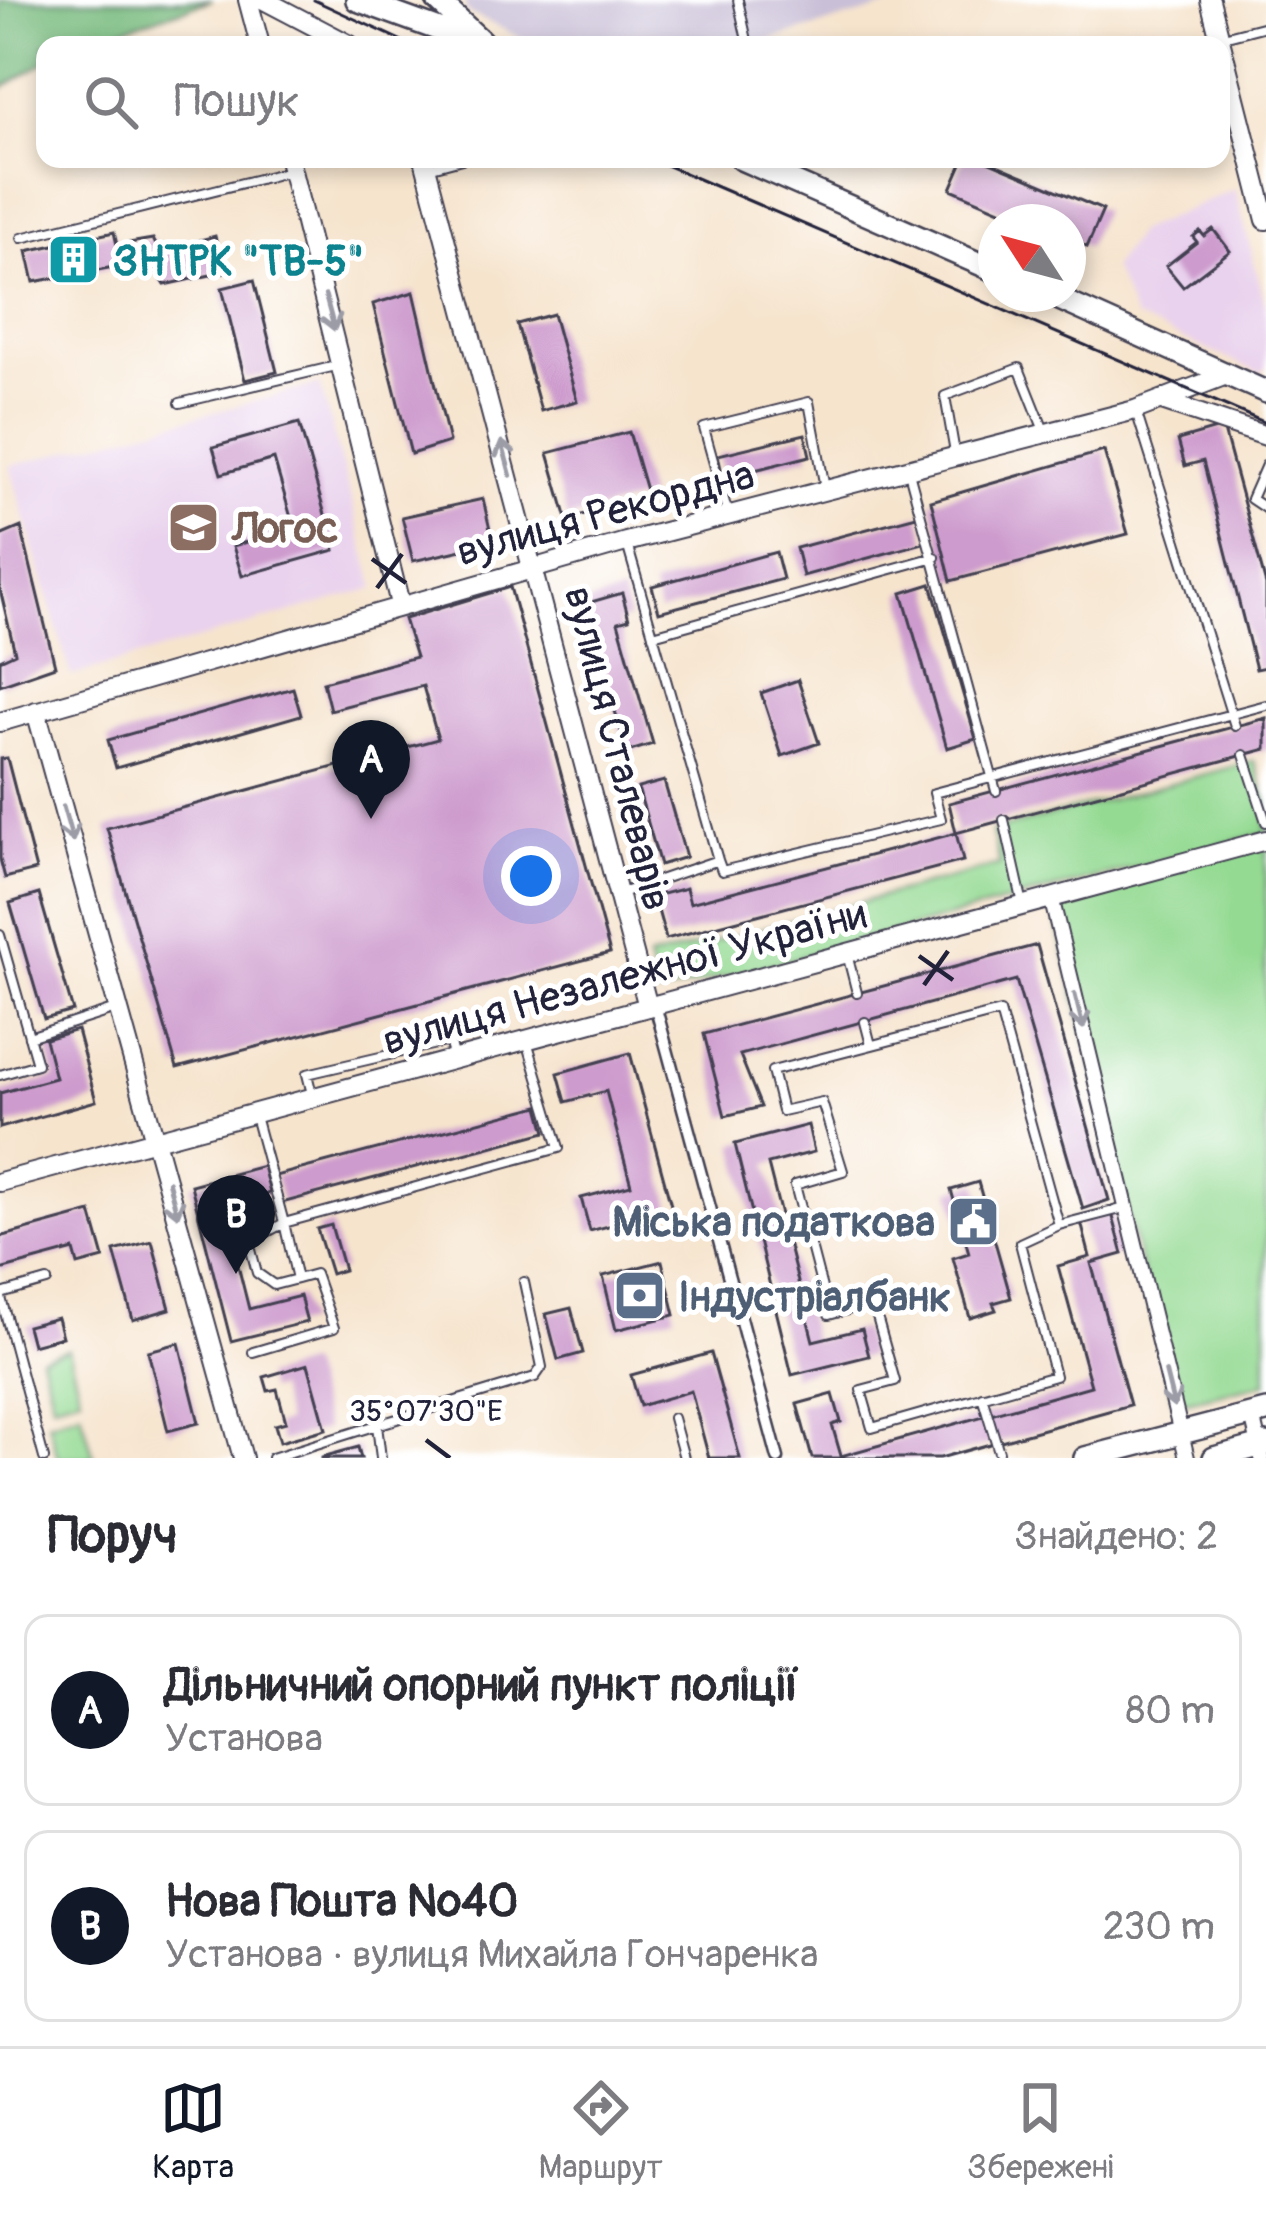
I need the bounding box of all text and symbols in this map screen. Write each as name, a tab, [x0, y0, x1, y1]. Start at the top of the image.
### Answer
search box	[36, 36, 1230, 168]
icon: search	[78, 69, 144, 135]
text: Пошук	[174, 74, 299, 130]
north arrow	[978, 204, 1086, 312]
building icon: ЗНТРК "ТВ-5"	[46, 232, 102, 288]
place label: ЗНТРК "ТВ-5"	[113, 236, 364, 288]
one-way arrow	[320, 293, 342, 331]
one-way arrow	[493, 439, 515, 477]
street label: вулиця Рекордна	[451, 449, 760, 579]
school or university icon: Логос	[165, 499, 221, 555]
place label: Логос	[231, 503, 338, 555]
street label: вулиця Сталеварів	[552, 581, 682, 916]
pin: A	[332, 720, 410, 819]
one-way arrow	[58, 804, 80, 842]
your location	[501, 846, 561, 906]
street label: вулиця Незалежної України	[377, 888, 872, 1068]
one-way arrow	[1069, 991, 1091, 1029]
pin: B	[197, 1175, 275, 1274]
one-way arrow	[163, 1180, 185, 1218]
public building icon: Міська податкова	[946, 1193, 1002, 1249]
place label: Міська податкова	[612, 1197, 935, 1249]
bank icon: Індустріалбанк	[611, 1268, 667, 1324]
place label: Індустріалбанк	[678, 1272, 951, 1324]
one-way arrow	[1160, 1371, 1182, 1409]
text: 35°07'30"E	[349, 1393, 503, 1430]
text: Поруч	[48, 1504, 178, 1568]
text: Знайдено: 2	[1015, 1512, 1218, 1561]
text: Дільничний опорний пункт поліції	[165, 1658, 800, 1714]
text: A	[77, 1686, 103, 1735]
text: 80 m	[1126, 1686, 1215, 1735]
text: Установа	[165, 1714, 323, 1763]
text: Нова Пошта №40	[165, 1874, 518, 1930]
text: B	[79, 1902, 101, 1951]
text: 230 m	[1103, 1902, 1215, 1951]
text: Установа · вулиця Михайла Гончаренка	[165, 1930, 819, 1979]
tab: Карта	[152, 2075, 234, 2188]
tab: Маршрут	[538, 2075, 663, 2188]
tab: Збережені	[967, 2075, 1114, 2188]

